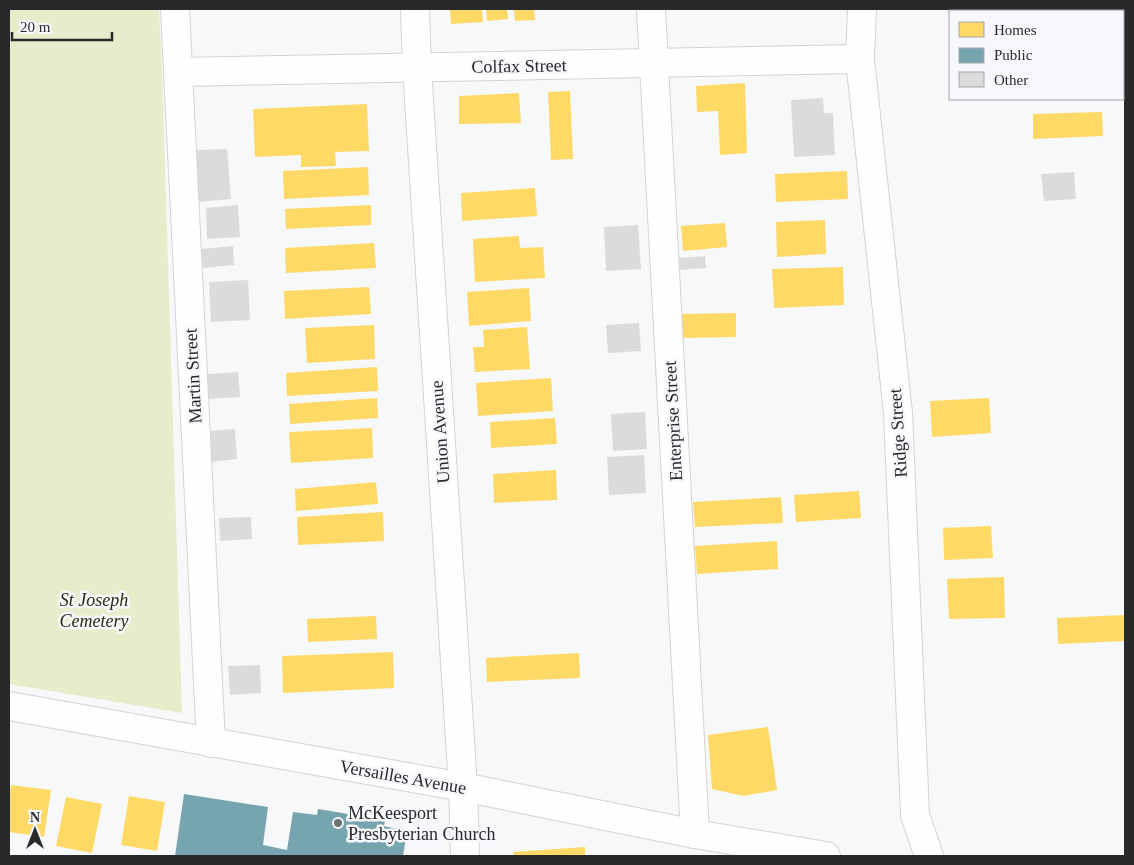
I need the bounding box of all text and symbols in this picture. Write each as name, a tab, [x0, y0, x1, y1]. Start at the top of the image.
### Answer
scale bar	[12, 10, 112, 42]
legend	[949, 10, 1124, 100]
text: 20 m	[20, 19, 51, 35]
text: Homes	[994, 22, 1037, 38]
text: Public	[994, 47, 1033, 63]
street label: Colfax Street	[471, 55, 567, 77]
text: Other	[994, 72, 1028, 88]
street label: Martin Street	[181, 328, 205, 424]
street label: Enterprise Street	[660, 360, 686, 482]
street label: Union Avenue	[426, 380, 454, 484]
street label: Ridge Street	[885, 388, 911, 478]
park label: St Joseph Cemetery	[60, 590, 128, 631]
street label: Versailles Avenue	[338, 756, 468, 798]
place label: McKeesport Presbyterian Church	[348, 803, 495, 844]
north arrow	[10, 805, 60, 855]
text: N	[30, 810, 40, 825]
marker: McKeesport Presbyterian Church	[332, 817, 344, 829]

